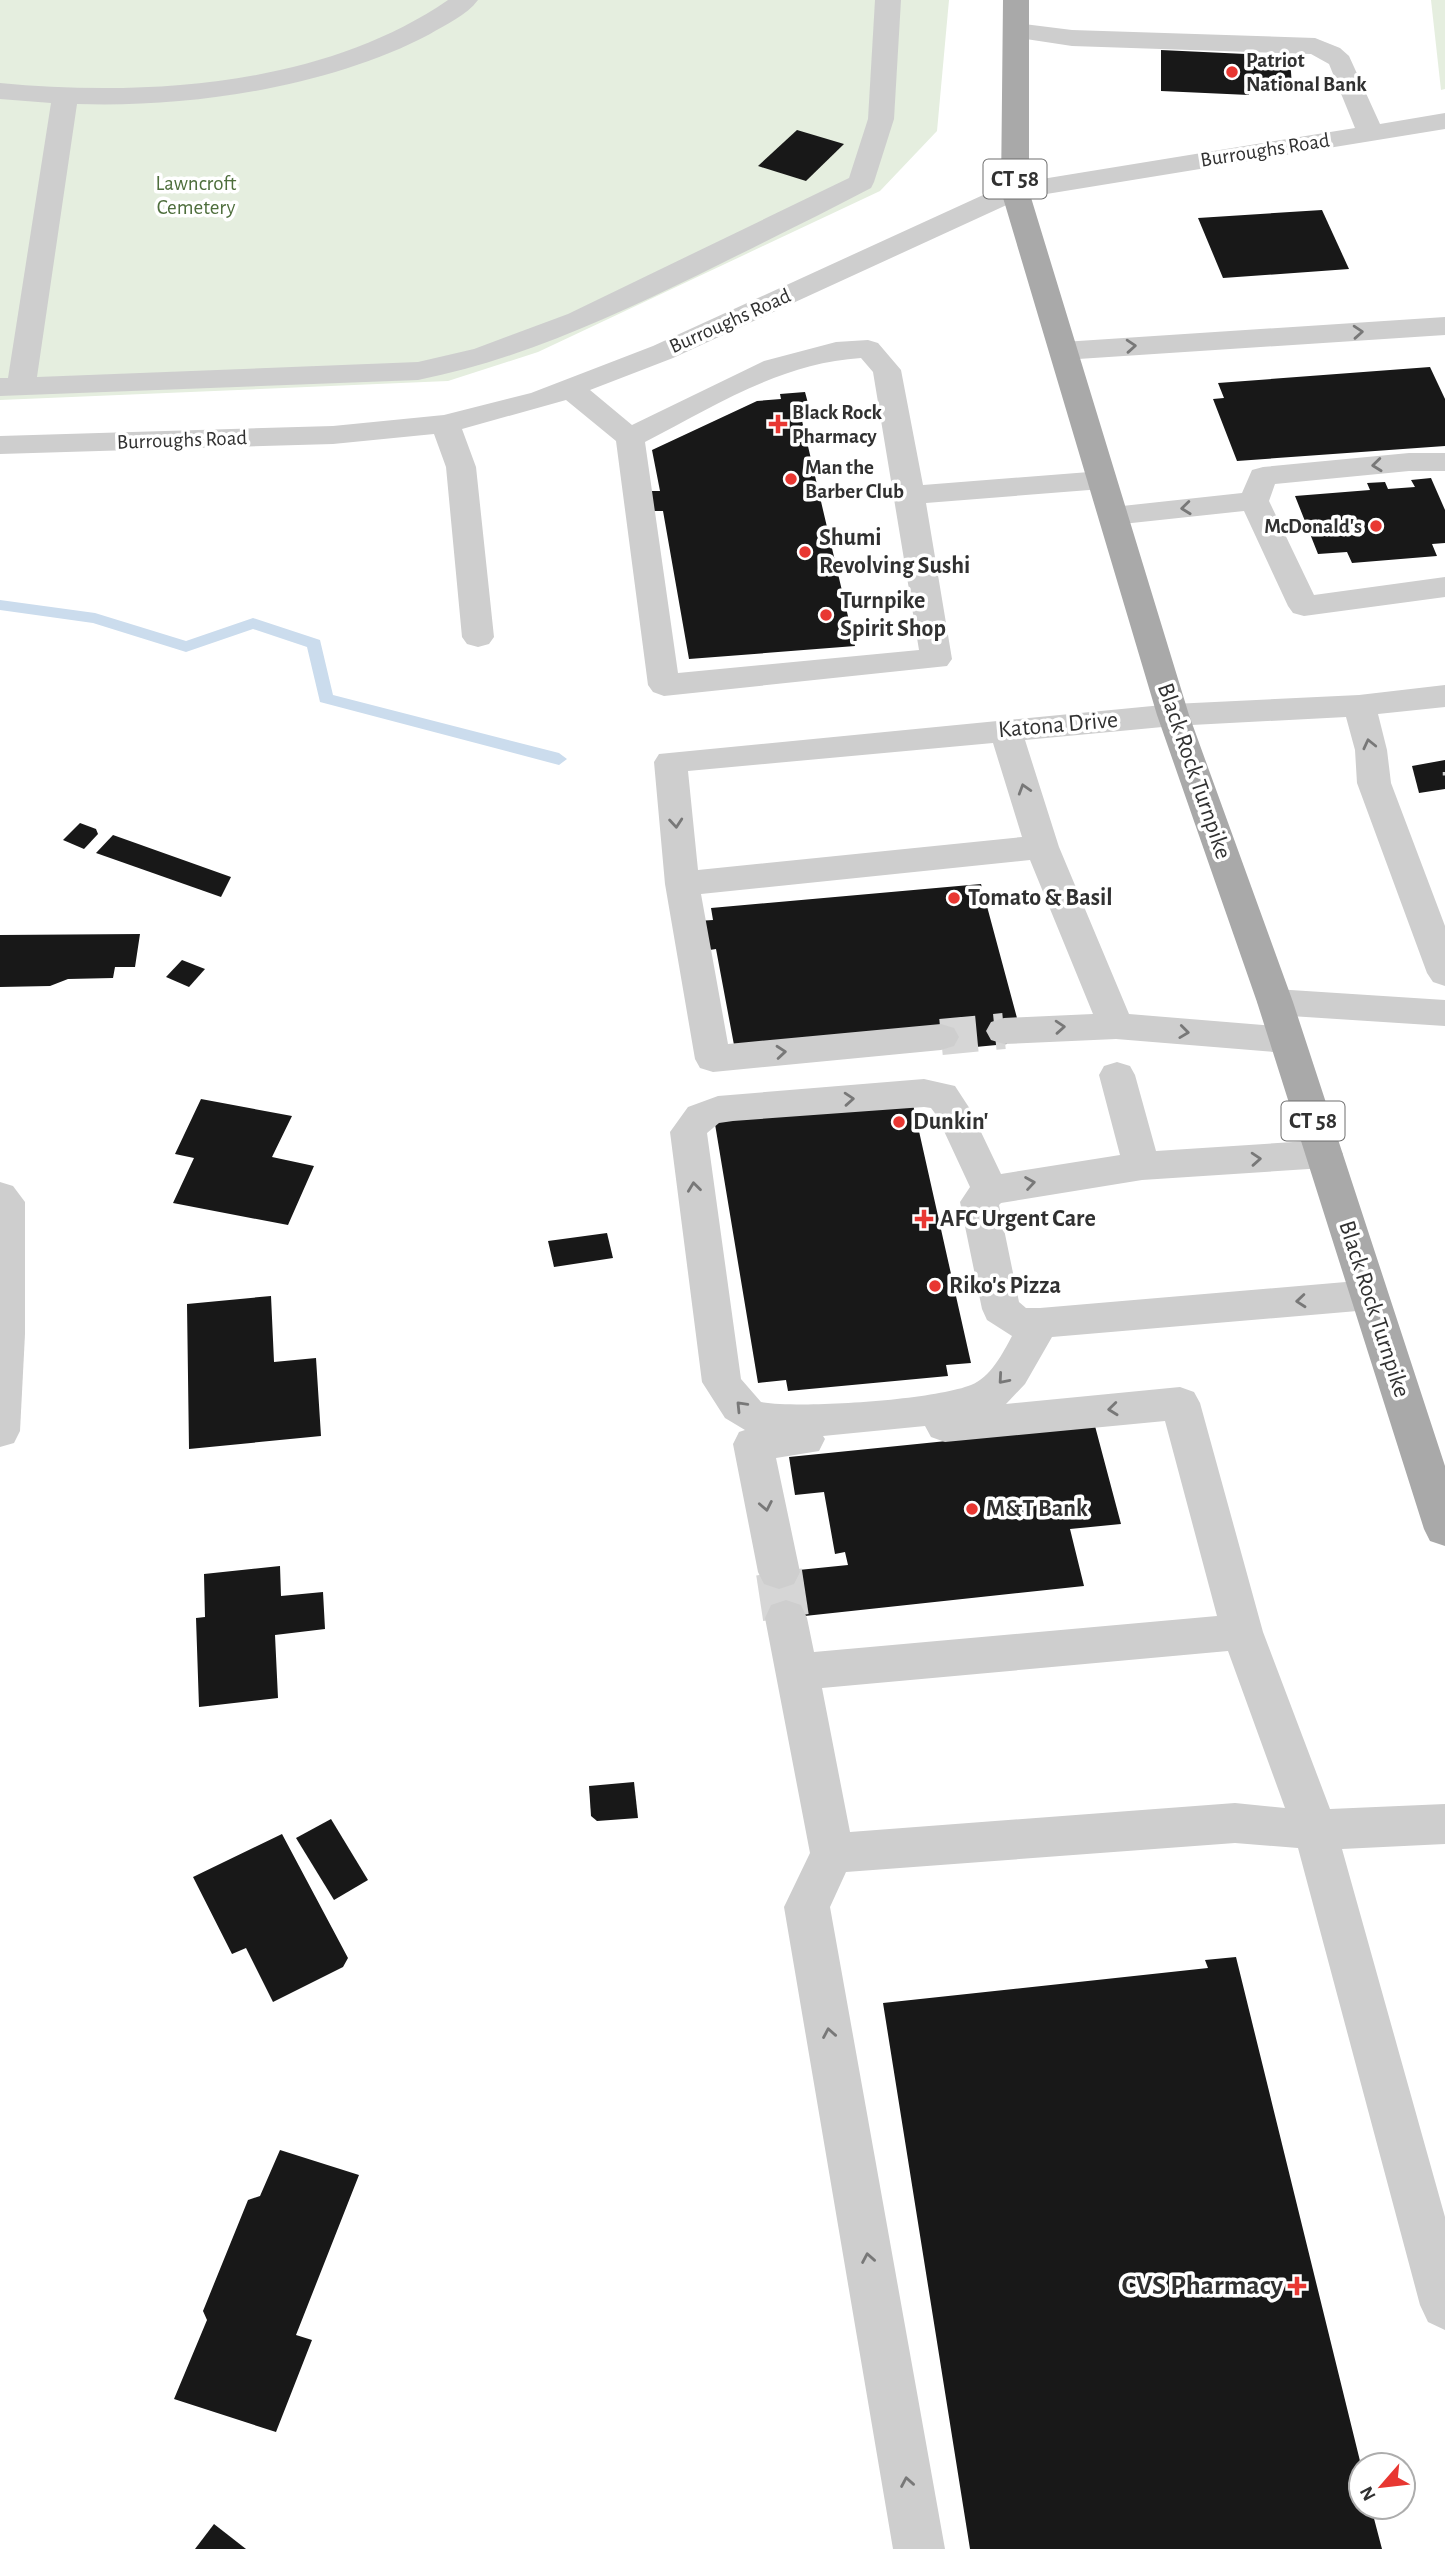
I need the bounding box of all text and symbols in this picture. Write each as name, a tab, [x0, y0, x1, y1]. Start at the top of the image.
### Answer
place label: Patriot National Bank	[1246, 50, 1367, 95]
marker: Patriot National Bank	[1224, 64, 1240, 80]
street label: Burroughs Road	[1199, 129, 1331, 171]
road number: CT 58	[984, 160, 1046, 198]
park label: Lawncroft Cemetery	[156, 173, 237, 218]
street label: Burroughs Road	[666, 285, 794, 357]
one-way arrow	[1353, 324, 1364, 339]
one-way arrow	[1126, 339, 1137, 354]
place label: Black Rock Pharmacy	[792, 402, 882, 447]
marker: Black Rock Pharmacy	[770, 416, 786, 432]
street label: Burroughs Road	[116, 427, 248, 453]
place label: Man the Barber Club	[805, 457, 904, 502]
one-way arrow	[1371, 457, 1382, 472]
marker: Man the Barber Club	[783, 471, 799, 487]
one-way arrow	[1180, 501, 1192, 516]
place label: McDonald's	[1264, 516, 1362, 537]
marker: McDonald's	[1368, 518, 1384, 534]
place label: Shumi Revolving Sushi	[819, 526, 970, 578]
marker: Shumi Revolving Sushi	[797, 544, 813, 560]
place label: Turnpike Spirit Shop	[840, 589, 946, 641]
marker: Turnpike Spirit Shop	[818, 607, 834, 623]
street label: Black Rock Turnpike	[1153, 680, 1235, 862]
street label: Katona Drive	[997, 708, 1119, 742]
one-way arrow	[1363, 738, 1377, 750]
one-way arrow	[1017, 783, 1032, 795]
one-way arrow	[668, 818, 683, 829]
place label: Tomato & Basil	[968, 886, 1113, 910]
marker: Tomato & Basil	[946, 890, 962, 906]
one-way arrow	[1055, 1020, 1066, 1035]
one-way arrow	[1178, 1025, 1189, 1040]
one-way arrow	[775, 1045, 786, 1060]
one-way arrow	[844, 1092, 855, 1107]
road number: CT 58	[1282, 1102, 1344, 1140]
place label: Dunkin'	[913, 1110, 988, 1134]
marker: Dunkin'	[891, 1114, 907, 1130]
one-way arrow	[1250, 1152, 1261, 1167]
one-way arrow	[1024, 1176, 1035, 1191]
one-way arrow	[687, 1181, 702, 1193]
place label: AFC Urgent Care	[940, 1207, 1096, 1231]
marker: AFC Urgent Care	[914, 1209, 934, 1229]
street label: Black Rock Turnpike	[1334, 1218, 1414, 1400]
place label: Riko's Pizza	[949, 1274, 1061, 1298]
marker: Riko's Pizza	[927, 1278, 943, 1294]
one-way arrow	[1296, 1293, 1307, 1308]
one-way arrow	[999, 1371, 1011, 1384]
one-way arrow	[736, 1401, 749, 1414]
one-way arrow	[1107, 1402, 1118, 1417]
place label: M&T Bank	[986, 1497, 1088, 1521]
one-way arrow	[757, 1500, 772, 1512]
marker: M&T Bank	[964, 1501, 980, 1517]
one-way arrow	[823, 2028, 838, 2040]
one-way arrow	[862, 2252, 877, 2264]
place label: CVS Pharmacy	[1121, 2272, 1283, 2300]
marker: CVS Pharmacy	[1289, 2278, 1305, 2294]
north arrow	[1347, 2451, 1417, 2521]
one-way arrow	[901, 2476, 916, 2488]
text: N	[1357, 2483, 1380, 2504]

